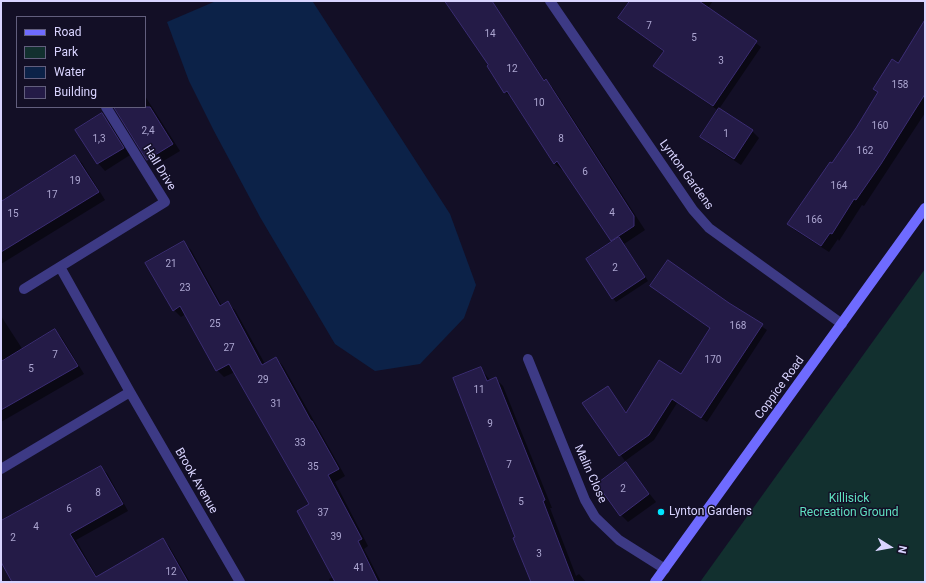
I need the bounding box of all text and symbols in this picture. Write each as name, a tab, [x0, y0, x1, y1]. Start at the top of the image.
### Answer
legend	[16, 16, 146, 108]
house number: 7	[646, 20, 652, 32]
text: Road	[54, 25, 82, 39]
house number: 14	[484, 28, 496, 40]
house number: 5	[691, 32, 697, 44]
text: Park	[54, 45, 78, 59]
house number: 3	[718, 55, 724, 67]
house number: 12	[506, 63, 518, 75]
text: Water	[54, 65, 85, 79]
house number: 158	[892, 79, 908, 91]
text: Building	[54, 85, 97, 99]
house number: 10	[533, 97, 545, 109]
house number: 160	[872, 120, 888, 132]
house number: 2,4	[141, 125, 155, 137]
house number: 1	[723, 128, 729, 140]
house number: 1,3	[92, 133, 106, 145]
house number: 8	[558, 133, 564, 145]
street label: Lynton Gardens	[656, 137, 716, 213]
street label: Hall Drive	[139, 143, 179, 193]
house number: 162	[857, 145, 873, 157]
house number: 6	[582, 166, 588, 178]
house number: 19	[69, 175, 81, 187]
house number: 164	[831, 180, 847, 192]
house number: 17	[46, 189, 58, 201]
house number: 4	[609, 207, 615, 219]
house number: 15	[7, 208, 19, 220]
house number: 166	[806, 214, 822, 226]
house number: 21	[165, 258, 177, 270]
house number: 2	[612, 262, 618, 274]
house number: 23	[179, 282, 191, 294]
house number: 25	[209, 318, 221, 330]
house number: 168	[730, 320, 746, 332]
house number: 27	[223, 342, 235, 354]
house number: 7	[52, 349, 58, 361]
house number: 170	[705, 354, 721, 366]
street label: Coppice Road	[752, 354, 808, 422]
house number: 5	[28, 363, 34, 375]
house number: 29	[257, 374, 269, 386]
house number: 11	[473, 384, 485, 396]
house number: 31	[270, 398, 282, 410]
house number: 9	[487, 418, 493, 430]
house number: 33	[294, 437, 306, 449]
street label: Malin Close	[571, 442, 609, 506]
street label: Brook Avenue	[171, 446, 221, 516]
house number: 7	[506, 459, 512, 471]
house number: 35	[307, 461, 319, 473]
house number: 2	[620, 483, 626, 495]
house number: 8	[95, 487, 101, 499]
park label: Killisick Recreation Ground	[799, 492, 899, 520]
house number: 5	[518, 496, 524, 508]
house number: 6	[66, 503, 72, 515]
place label: Lynton Gardens	[669, 505, 752, 519]
house number: 37	[317, 507, 329, 519]
marker: Lynton Gardens	[656, 507, 666, 517]
house number: 4	[33, 521, 39, 533]
north arrow	[870, 527, 910, 567]
house number: 39	[330, 531, 342, 543]
house number: 2	[10, 532, 16, 544]
text: N	[895, 544, 909, 554]
house number: 3	[536, 548, 542, 560]
house number: 41	[353, 562, 365, 574]
house number: 12	[165, 566, 177, 578]

